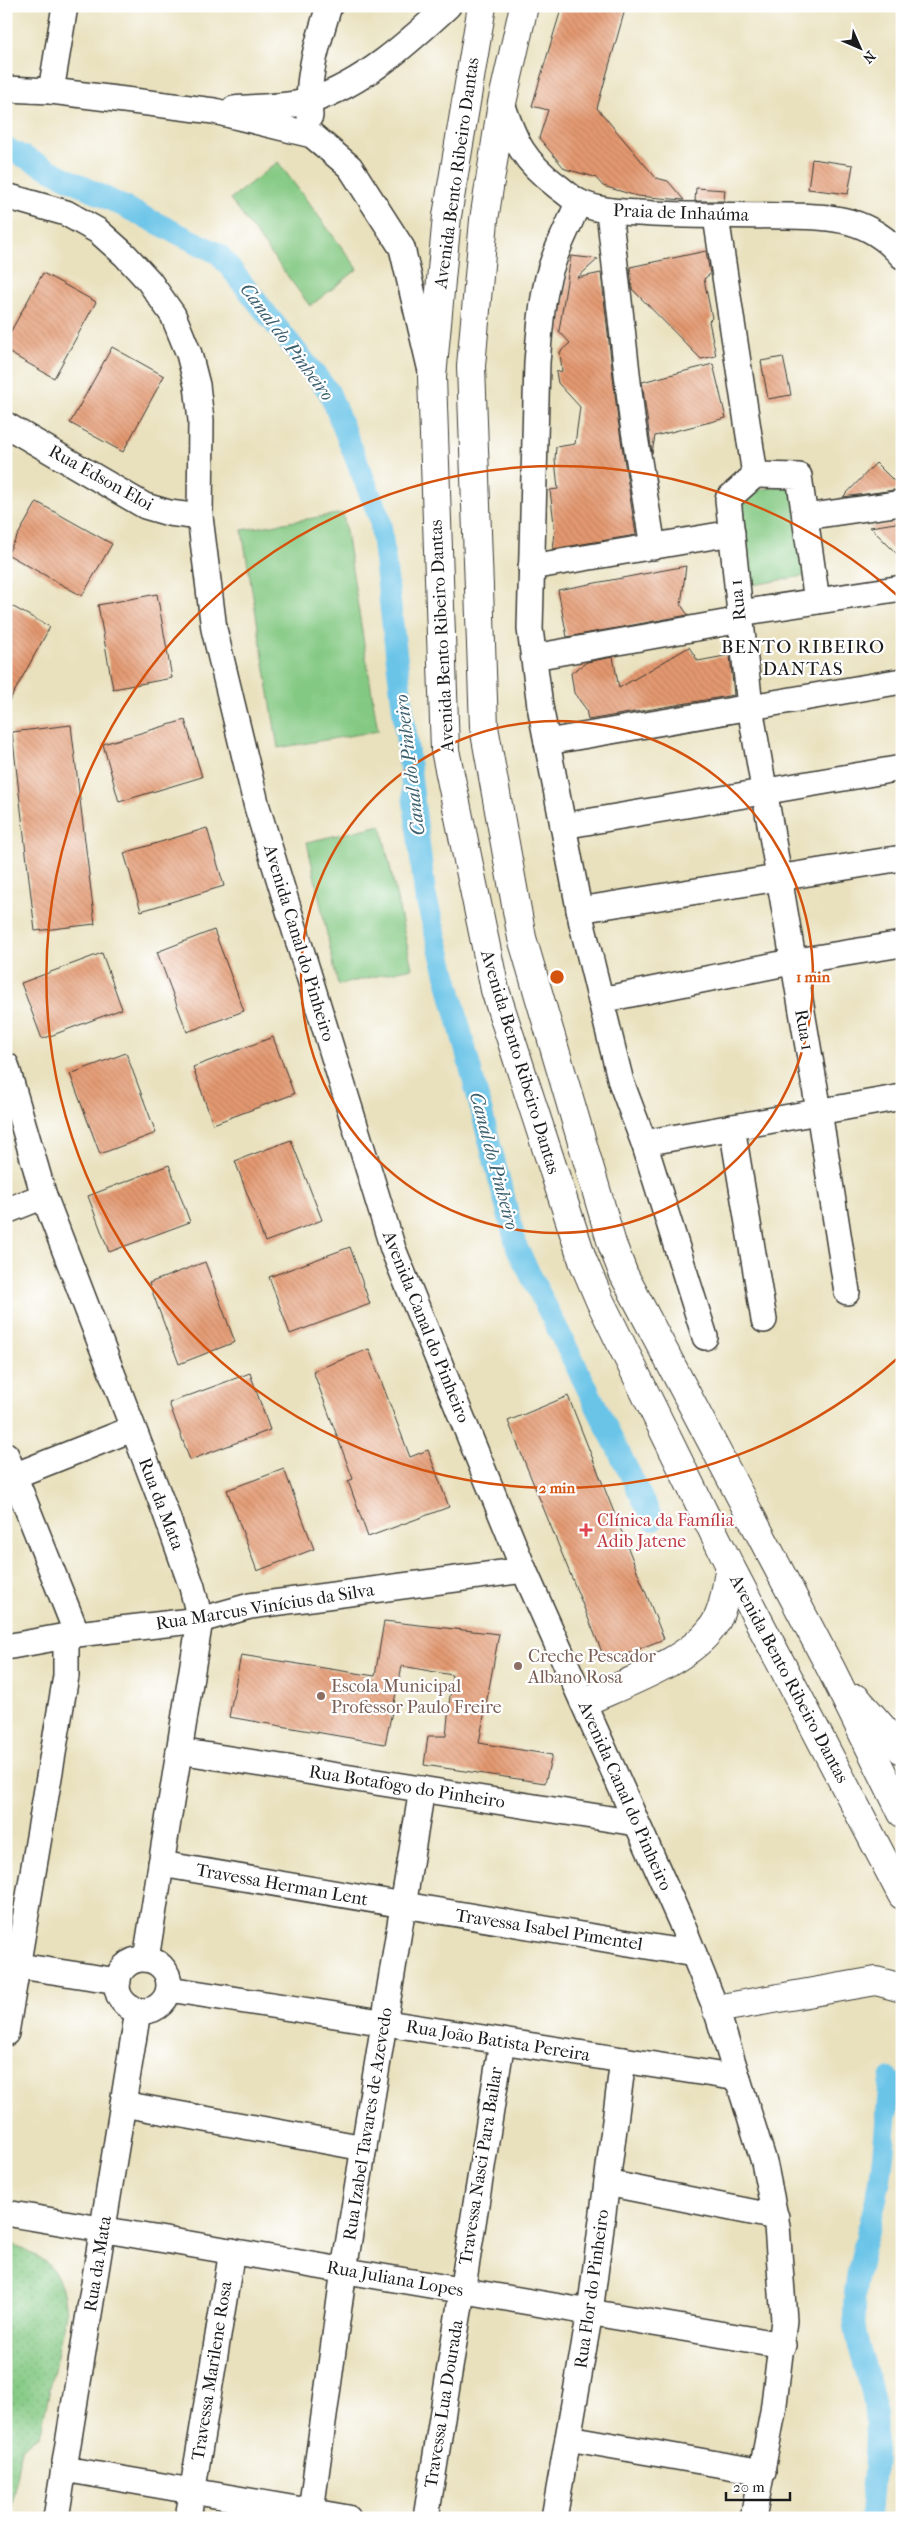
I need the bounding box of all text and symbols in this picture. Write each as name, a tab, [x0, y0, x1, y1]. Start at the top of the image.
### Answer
north arrow	[836, 22, 886, 72]
text: N	[859, 47, 879, 67]
street label: Avenida Bento Ribeiro Dantas	[430, 56, 484, 291]
street label: Praia de Inhaúma	[613, 200, 750, 226]
water label: Canal do Pinheiro	[236, 279, 338, 405]
street label: Rua Edson Eloi	[45, 441, 157, 516]
street label: Avenida Bento Ribeiro Dantas	[425, 519, 459, 754]
street label: Rua 1	[725, 578, 751, 622]
district label: BENTO RIBEIRO DANTAS	[721, 636, 885, 680]
water label: Canal do Pinheiro	[390, 693, 430, 837]
street label: Avenida Canal do Pinheiro	[259, 841, 339, 1044]
street label: Avenida Bento Ribeiro Dantas	[476, 947, 564, 1177]
centre of rings	[548, 968, 566, 986]
text: 1 min	[796, 968, 830, 986]
street label: Rua 1	[790, 1008, 818, 1052]
water label: Canal do Pinheiro	[465, 1090, 523, 1232]
street label: Avenida Canal do Pinheiro	[378, 1227, 474, 1426]
street label: Rua da Mata	[134, 1455, 188, 1554]
text: 2 min	[539, 1479, 576, 1497]
place label: Clínica da Família Adib Jatene	[596, 1510, 735, 1552]
marker: Clínica da Família Adib Jatene	[579, 1523, 593, 1537]
street label: Avenida Bento Ribeiro Dantas	[725, 1570, 853, 1787]
street label: Rua Marcus Vinícius da Silva	[154, 1579, 376, 1635]
place label: Creche Pescador Albano Rosa	[527, 1646, 656, 1688]
marker: Creche Pescador Albano Rosa	[512, 1660, 524, 1672]
place label: Escola Municipal Professor Paulo Freire	[331, 1676, 502, 1718]
marker: Escola Municipal Professor Paulo Freire	[315, 1690, 327, 1702]
street label: Avenida Canal do Pinheiro	[573, 1697, 676, 1894]
street label: Rua Botafogo do Pinheiro	[307, 1761, 507, 1813]
street label: Travessa Herman Lent	[194, 1860, 370, 1911]
street label: Travessa Isabel Pimentel	[454, 1905, 644, 1955]
street label: Rua Izabel Tavares de Azevedo	[339, 2006, 397, 2242]
street label: Rua João Batista Pereira	[404, 2016, 592, 2066]
street label: Travessa Nasci Para Bailar	[455, 2065, 507, 2266]
street label: Rua Flor do Pinheiro	[570, 2208, 614, 2370]
street label: Rua da Mata	[80, 2214, 116, 2313]
street label: Rua Juliana Lopes	[325, 2257, 465, 2301]
street label: Travessa Marilene Rosa	[187, 2279, 237, 2462]
street label: Travessa Lua Dourada	[420, 2318, 468, 2489]
scale bar	[726, 2469, 789, 2501]
text: 20 m	[733, 2478, 765, 2496]

